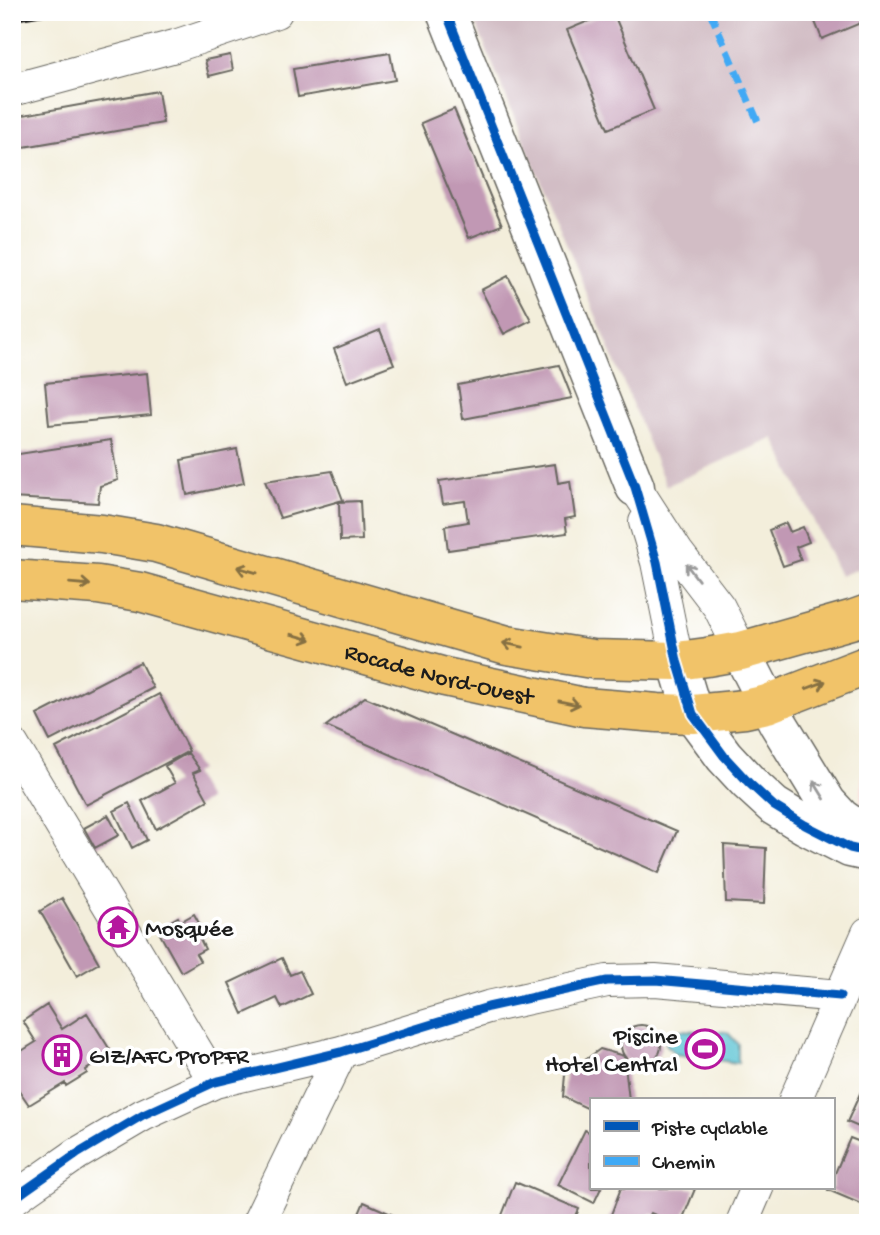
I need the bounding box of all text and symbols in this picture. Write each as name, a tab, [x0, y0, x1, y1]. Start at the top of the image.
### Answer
one-way arrow	[236, 562, 258, 575]
one-way arrow	[684, 564, 699, 582]
one-way arrow	[69, 578, 91, 591]
one-way arrow	[290, 632, 312, 645]
one-way arrow	[502, 638, 525, 652]
street label: Rocade Nord-Ouest	[341, 639, 538, 714]
one-way arrow	[805, 677, 827, 690]
one-way arrow	[557, 697, 580, 711]
one-way arrow	[812, 781, 827, 800]
temple icon: Mosquée	[97, 906, 139, 948]
place label: Mosquée	[145, 916, 234, 945]
place label: Piscine Hotel Central	[545, 1024, 679, 1081]
sports icon: Piscine Hotel Central	[684, 1028, 726, 1070]
building icon: GIZ/AFC ProPFR	[41, 1034, 83, 1076]
place label: GIZ/AFC ProPFR	[89, 1044, 250, 1073]
legend	[590, 1098, 834, 1190]
text: Piste cyclable	[651, 1118, 769, 1143]
text: Chemin	[652, 1152, 715, 1177]

